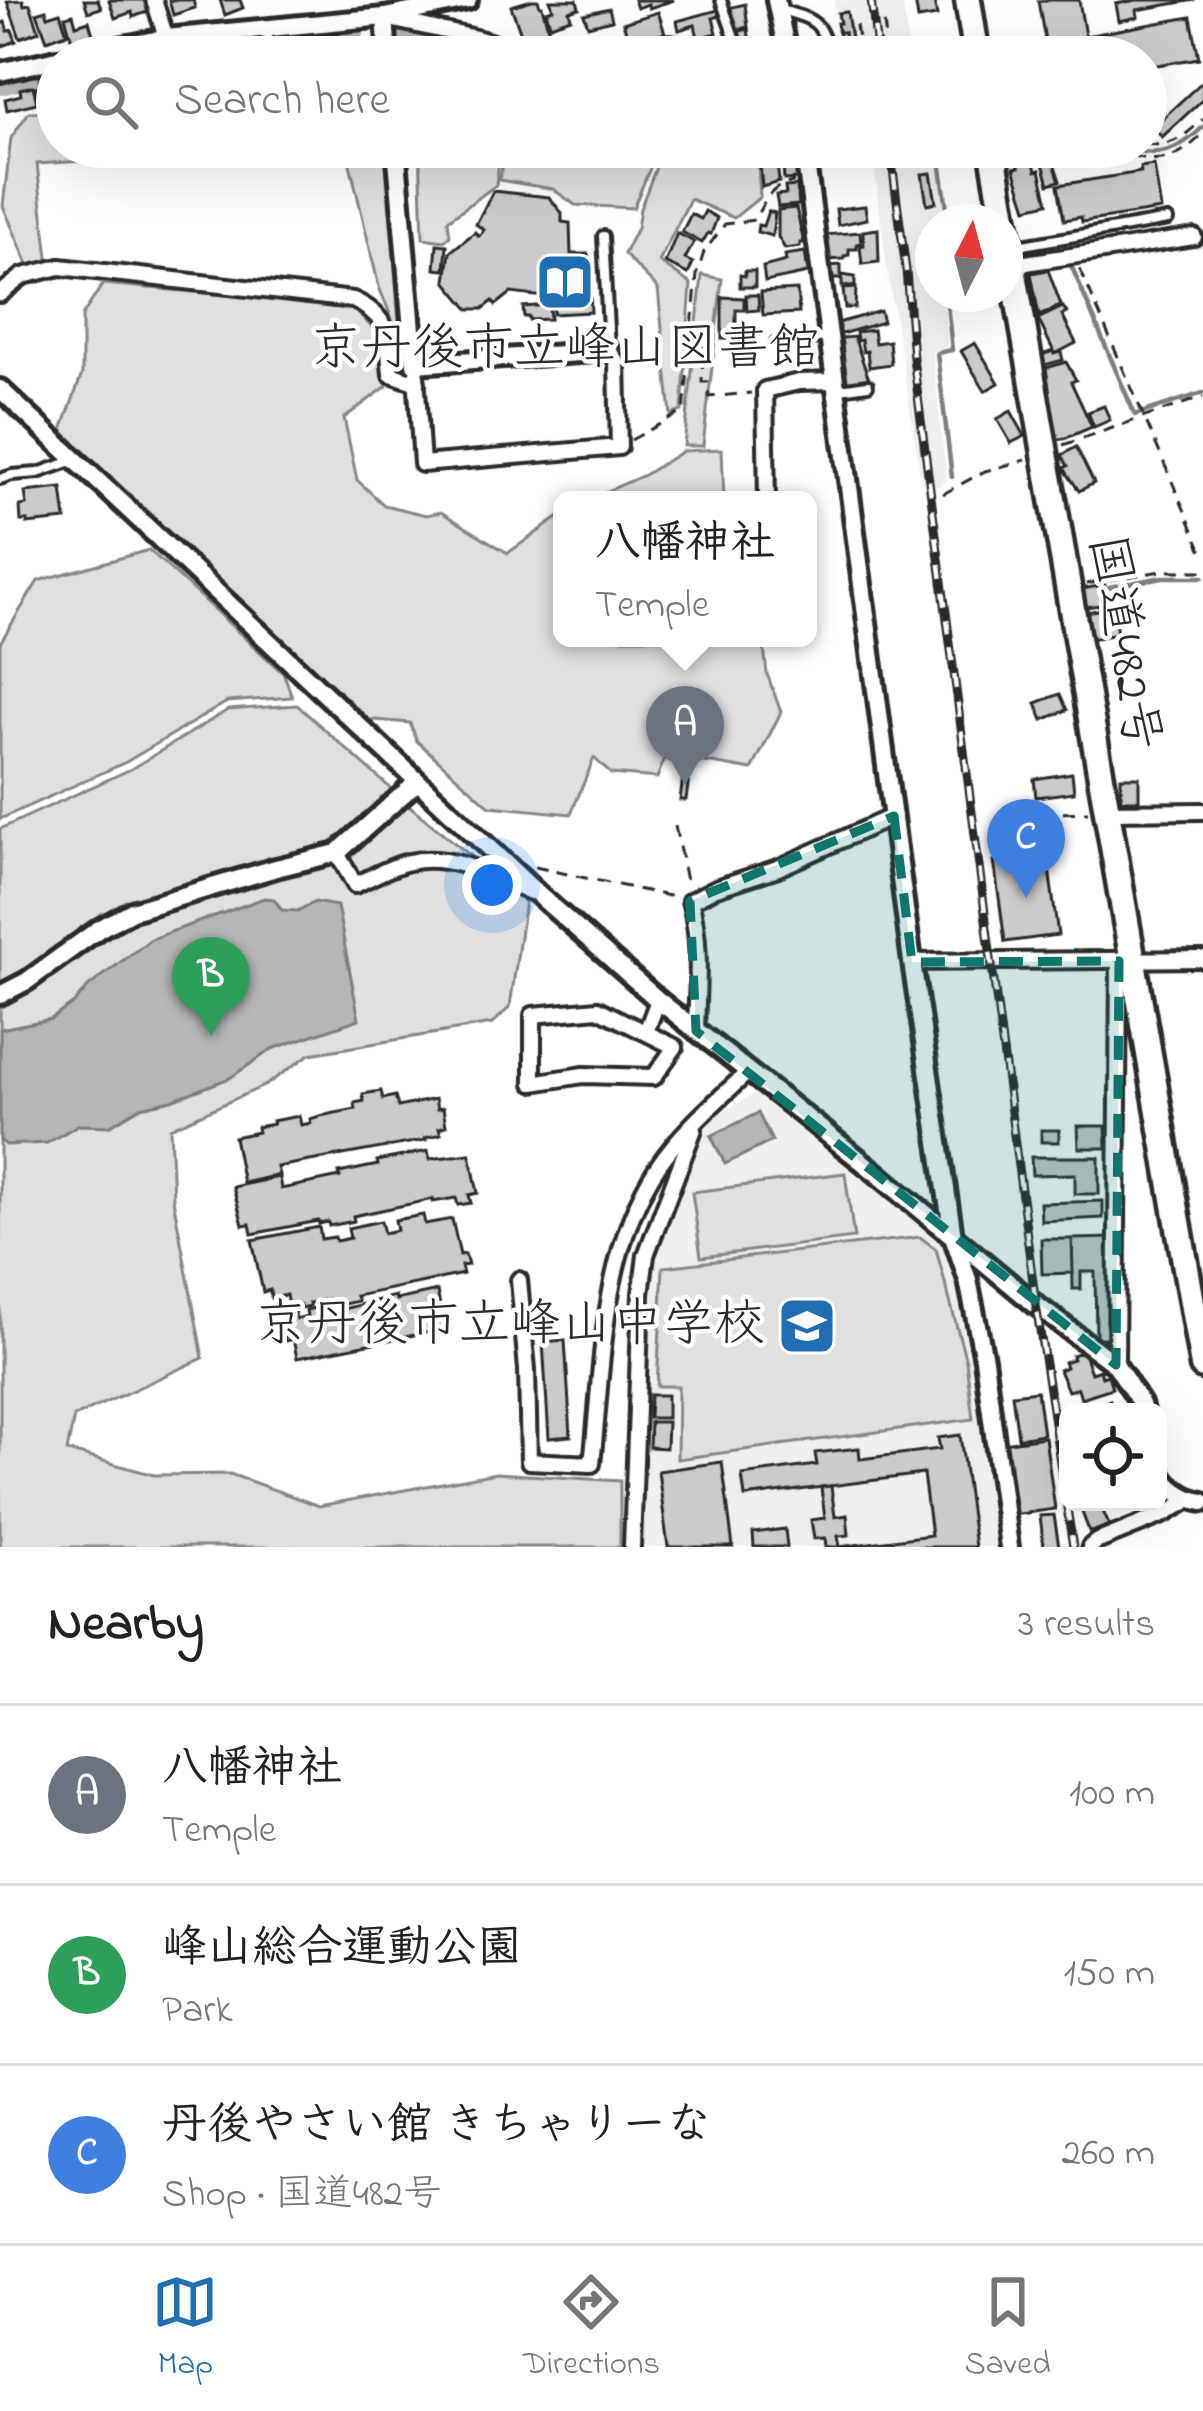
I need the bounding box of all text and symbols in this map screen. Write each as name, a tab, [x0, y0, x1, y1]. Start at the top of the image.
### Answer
search box	[36, 36, 1167, 168]
icon: search	[78, 69, 144, 135]
text: Search here	[174, 69, 390, 135]
north arrow	[915, 204, 1023, 312]
library icon: 京丹後市立峰山図書館	[534, 251, 596, 313]
place label: 京丹後市立峰山図書館	[310, 313, 820, 388]
popup	[553, 491, 817, 647]
text: 八幡神社	[595, 512, 775, 578]
street label: 国道482号	[1066, 529, 1178, 757]
text: Temple	[595, 578, 709, 635]
pin: A	[646, 686, 724, 785]
pin: C	[987, 799, 1065, 898]
your location	[462, 855, 522, 915]
pin: B	[172, 937, 250, 1036]
place label: 京丹後市立峰山中学校	[255, 1289, 765, 1364]
school or university icon: 京丹後市立峰山中学校	[776, 1295, 838, 1357]
map controls	[1059, 1403, 1167, 1511]
button: locate	[1059, 1403, 1167, 1511]
text: Nearby	[48, 1588, 204, 1663]
text: 3 results	[1018, 1597, 1155, 1654]
text: 八幡神社	[162, 1737, 342, 1803]
text: A	[75, 1766, 99, 1823]
text: 100 m	[1069, 1766, 1155, 1823]
text: Temple	[162, 1803, 276, 1860]
text: 峰山総合運動公園	[162, 1917, 522, 1983]
text: B	[74, 1946, 100, 2003]
text: 150 m	[1063, 1946, 1155, 2003]
text: Park	[162, 1983, 232, 2040]
text: 丹後やさい館 きちゃりーな	[162, 2094, 711, 2160]
text: C	[76, 2126, 98, 2183]
text: 260 m	[1062, 2126, 1155, 2183]
text: Shop · 国道482号	[162, 2167, 442, 2224]
tab: Map	[152, 2269, 218, 2389]
tab: Directions	[523, 2269, 660, 2389]
tab: Saved	[965, 2269, 1051, 2389]

